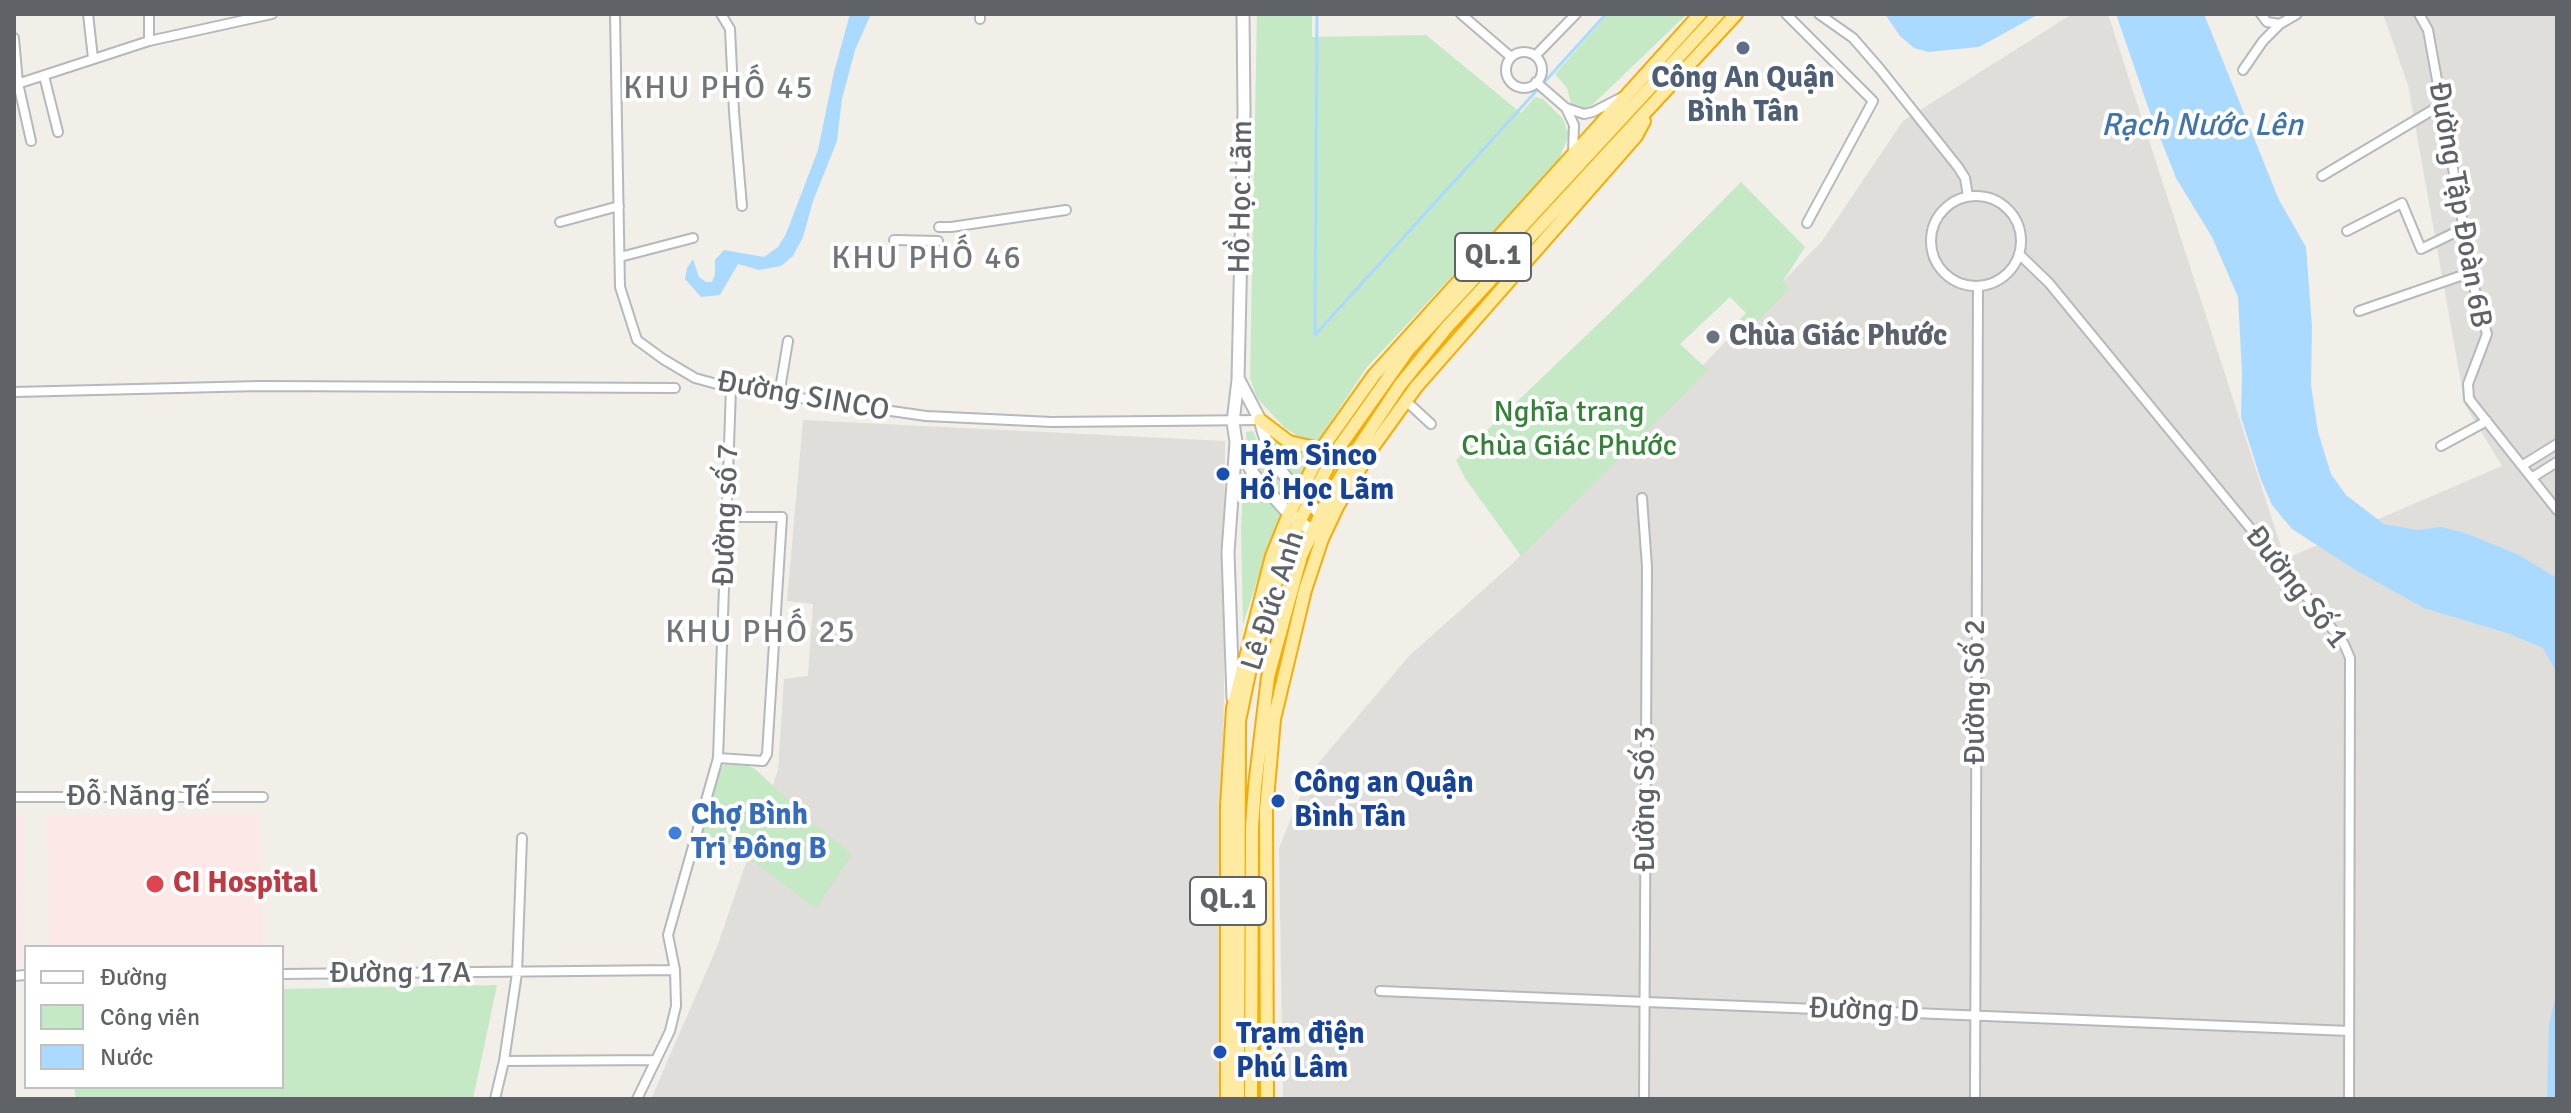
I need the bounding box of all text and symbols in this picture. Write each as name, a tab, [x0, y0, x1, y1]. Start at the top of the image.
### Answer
marker: Công An Quận Bình Tân	[1734, 39, 1752, 57]
place label: Công An Quận Bình Tân	[1651, 61, 1835, 132]
district label: KHU PHỐ 45	[623, 71, 815, 109]
street label: Đường Tập Đoàn 6B	[2420, 79, 2498, 331]
water label: Rạch Nước Lên	[2101, 108, 2303, 146]
street label: Hồ Học Lãm	[1223, 120, 1261, 274]
road number: QL.1	[1455, 233, 1531, 281]
district label: KHU PHỐ 46	[831, 241, 1023, 279]
place label: Chùa Giác Phước	[1729, 319, 1947, 355]
marker: Chùa Giác Phước	[1704, 328, 1722, 346]
street label: Đường SINCO	[714, 364, 892, 430]
park label: Nghĩa trang Chùa Giác Phước	[1461, 395, 1677, 466]
place label: Hẻm Sinco Hồ Học Lãm	[1239, 439, 1394, 510]
street label: Đường số 7	[707, 443, 747, 587]
marker: Hẻm Sinco Hồ Học Lãm	[1214, 465, 1232, 483]
street label: Đường Số 1	[2237, 519, 2355, 657]
street label: Lê Đức Anh	[1235, 527, 1313, 675]
district label: KHU PHỐ 25	[665, 615, 857, 653]
street label: Đường Số 2	[1958, 619, 1994, 765]
street label: Đường Số 3	[1628, 726, 1664, 872]
place label: Công an Quận Bình Tân	[1294, 766, 1474, 836]
street label: Đỗ Năng Tế	[66, 779, 210, 815]
marker: Công an Quận Bình Tân	[1269, 792, 1287, 810]
place label: Chợ Bình Trị Đông B	[691, 798, 827, 868]
marker: Chợ Bình Trị Đông B	[666, 824, 684, 842]
place label: CI Hospital	[173, 866, 318, 902]
marker: CI Hospital	[144, 873, 166, 895]
road number: QL.1	[1190, 877, 1266, 925]
legend	[24, 945, 284, 1089]
street label: Đường 17A	[329, 956, 471, 992]
text: Đường	[100, 962, 167, 992]
street label: Đường D	[1808, 991, 1920, 1031]
text: Công viên	[100, 1002, 200, 1032]
place label: Trạm điện Phú Lâm	[1236, 1017, 1365, 1088]
text: Nước	[100, 1042, 153, 1072]
marker: Trạm điện Phú Lâm	[1211, 1043, 1229, 1061]

